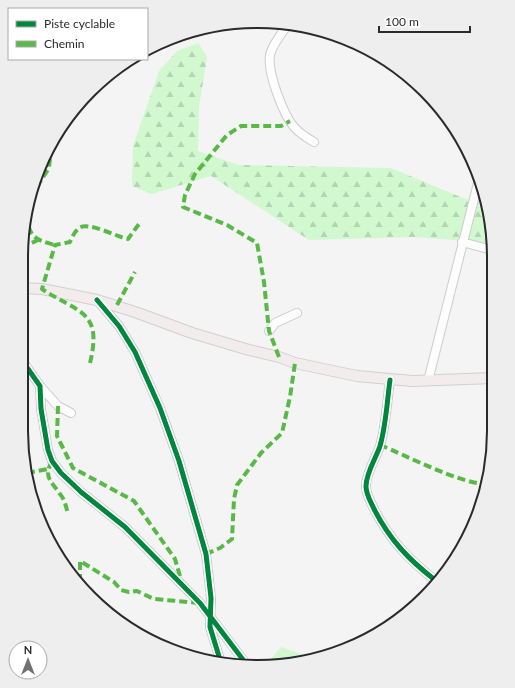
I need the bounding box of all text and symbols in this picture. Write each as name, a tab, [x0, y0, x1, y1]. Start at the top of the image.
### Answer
legend	[8, 8, 148, 60]
scale bar	[379, 8, 470, 34]
text: 100 m	[385, 14, 419, 29]
text: Piste cyclable	[44, 16, 115, 31]
text: Chemin	[44, 36, 85, 51]
north arrow	[8, 640, 48, 680]
text: N	[24, 643, 32, 656]

